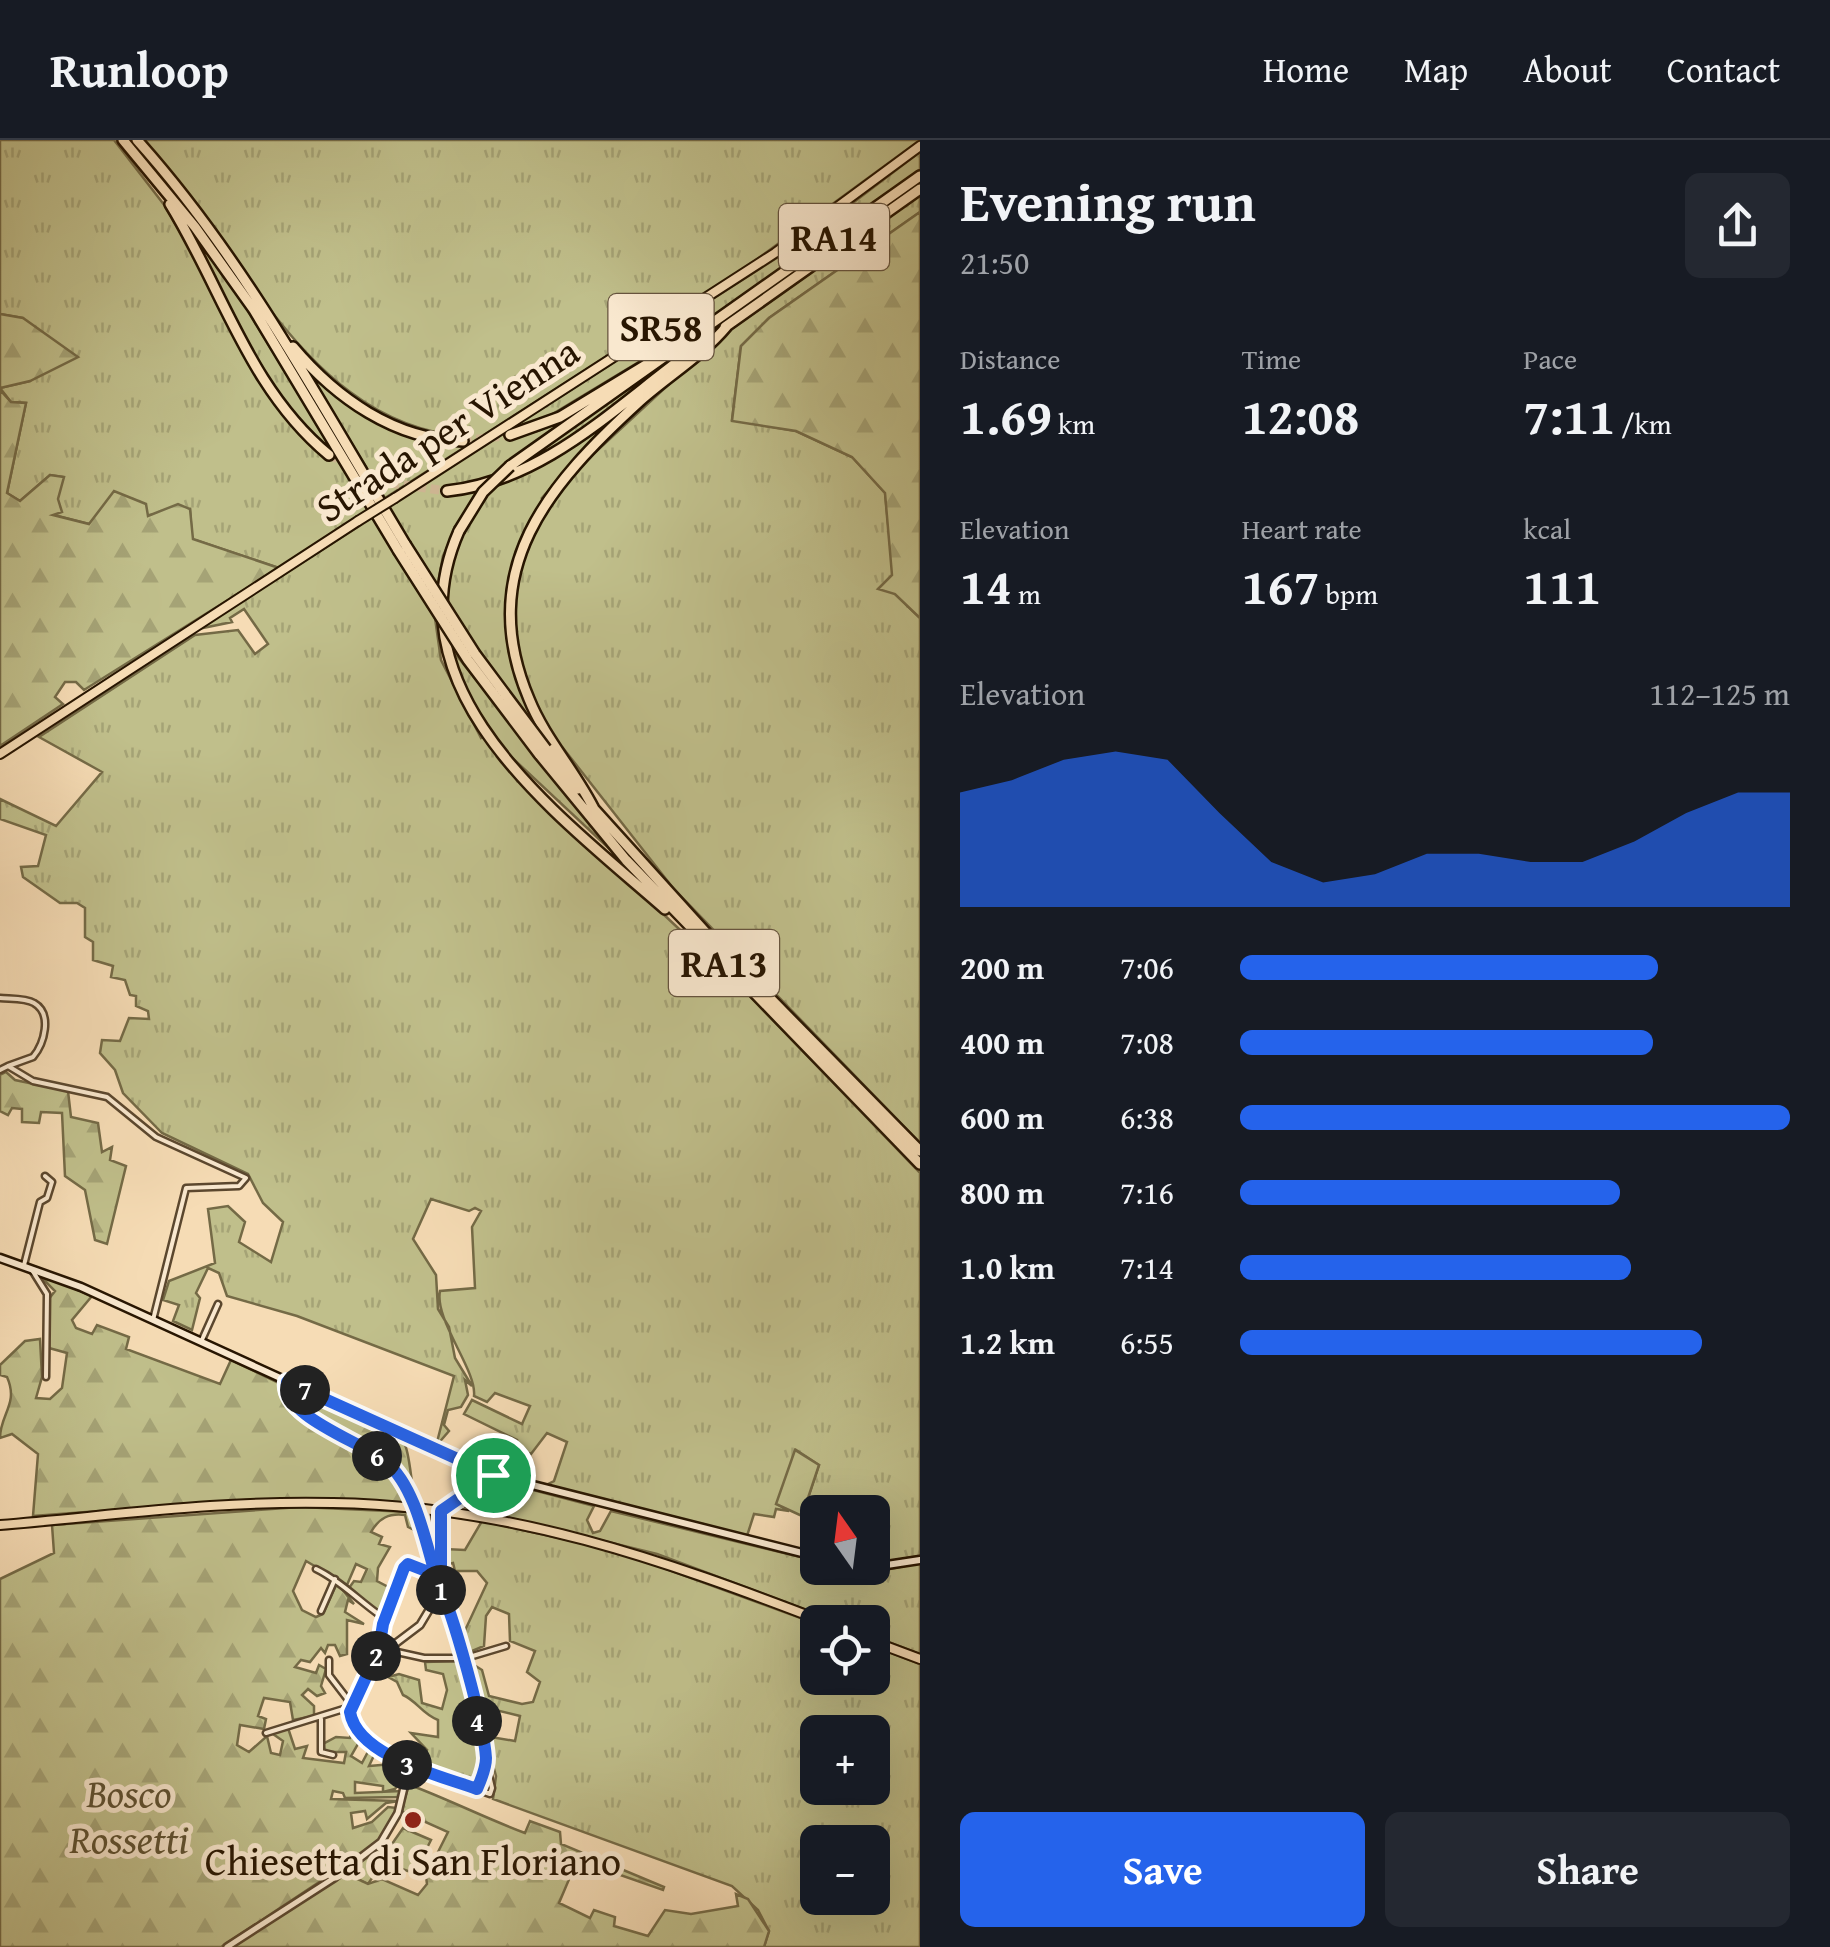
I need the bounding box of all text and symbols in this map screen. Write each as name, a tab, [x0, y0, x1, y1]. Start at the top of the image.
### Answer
text: Runloop	[50, 34, 229, 105]
text: Home	[1263, 44, 1349, 95]
text: Map	[1404, 44, 1468, 95]
text: About	[1523, 44, 1612, 95]
text: Contact	[1667, 44, 1780, 95]
text: Evening run	[960, 161, 1256, 241]
button: share	[1685, 173, 1790, 278]
road number: RA14	[779, 204, 889, 270]
text: 21:50	[960, 239, 1029, 286]
road number: SR58	[608, 294, 714, 360]
street label: Strada per Vienna	[304, 322, 590, 536]
text: Distance	[960, 338, 1060, 379]
text: Time	[1242, 338, 1301, 379]
text: Pace	[1523, 338, 1577, 379]
text: 1.69	[960, 379, 1052, 452]
text: 12:08	[1242, 379, 1359, 452]
text: 7:11	[1523, 379, 1615, 452]
text: km	[1052, 403, 1095, 444]
text: /km	[1615, 403, 1672, 444]
text: Elevation	[960, 508, 1070, 549]
text: Heart rate	[1242, 508, 1362, 549]
text: kcal	[1523, 508, 1571, 549]
text: 14	[960, 549, 1012, 622]
text: 167	[1242, 549, 1319, 622]
text: 111	[1523, 549, 1601, 622]
text: m	[1012, 573, 1041, 614]
text: bpm	[1319, 573, 1378, 614]
text: Elevation	[960, 670, 1085, 717]
text: 112–125 m	[1649, 670, 1790, 717]
road number: RA13	[669, 930, 779, 996]
text: 200 m	[960, 944, 1044, 991]
text: 7:06	[1120, 944, 1174, 991]
text: 400 m	[960, 1019, 1044, 1066]
text: 7:08	[1120, 1019, 1174, 1066]
text: 600 m	[960, 1094, 1044, 1141]
text: 6:38	[1120, 1094, 1174, 1141]
text: 800 m	[960, 1169, 1044, 1216]
text: 7:16	[1120, 1169, 1174, 1216]
text: 1.0 km	[960, 1244, 1055, 1291]
text: 7:14	[1120, 1244, 1174, 1291]
text: 1.2 km	[960, 1319, 1055, 1366]
text: 6:55	[1120, 1319, 1174, 1366]
pin: 7	[280, 1365, 330, 1415]
text: 7	[298, 1369, 312, 1410]
pin: 6	[352, 1431, 402, 1481]
pin	[451, 1433, 536, 1518]
text: 6	[370, 1435, 384, 1476]
icon: arrive	[466, 1448, 521, 1503]
north arrow	[800, 1495, 890, 1585]
map controls	[800, 1495, 890, 1915]
pin: 1	[416, 1565, 466, 1615]
text: 1	[434, 1569, 448, 1610]
button: locate	[800, 1605, 890, 1695]
pin: 2	[351, 1631, 401, 1681]
text: 2	[369, 1635, 383, 1676]
pin: 4	[452, 1696, 502, 1746]
text: 4	[470, 1700, 484, 1741]
button: +	[800, 1715, 890, 1805]
pin: 3	[382, 1740, 432, 1790]
text: 3	[400, 1744, 414, 1785]
park label: Bosco Rossetti	[68, 1763, 189, 1868]
marker: Chiesetta di San Floriano	[402, 1809, 424, 1831]
button: Save	[960, 1812, 1365, 1927]
button: Share	[1385, 1812, 1790, 1927]
button: −	[800, 1825, 890, 1915]
place label: Chiesetta di San Floriano	[205, 1831, 621, 1890]

